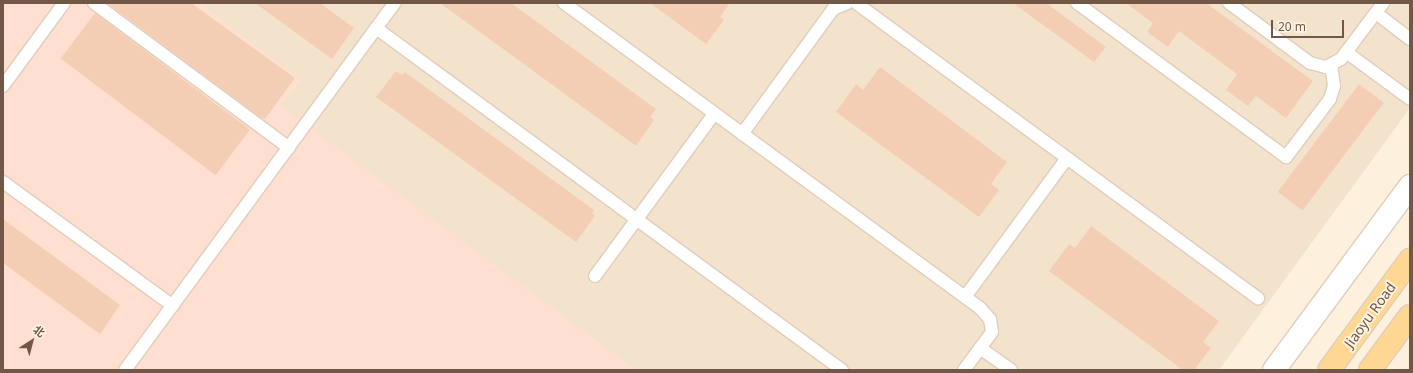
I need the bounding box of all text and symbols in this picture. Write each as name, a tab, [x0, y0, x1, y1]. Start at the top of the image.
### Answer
scale bar	[1273, 12, 1346, 38]
text: 20 m	[1278, 18, 1306, 35]
street label: Jiaoyu Road	[1341, 279, 1399, 351]
north arrow	[12, 321, 52, 361]
text: 北	[30, 322, 48, 340]

